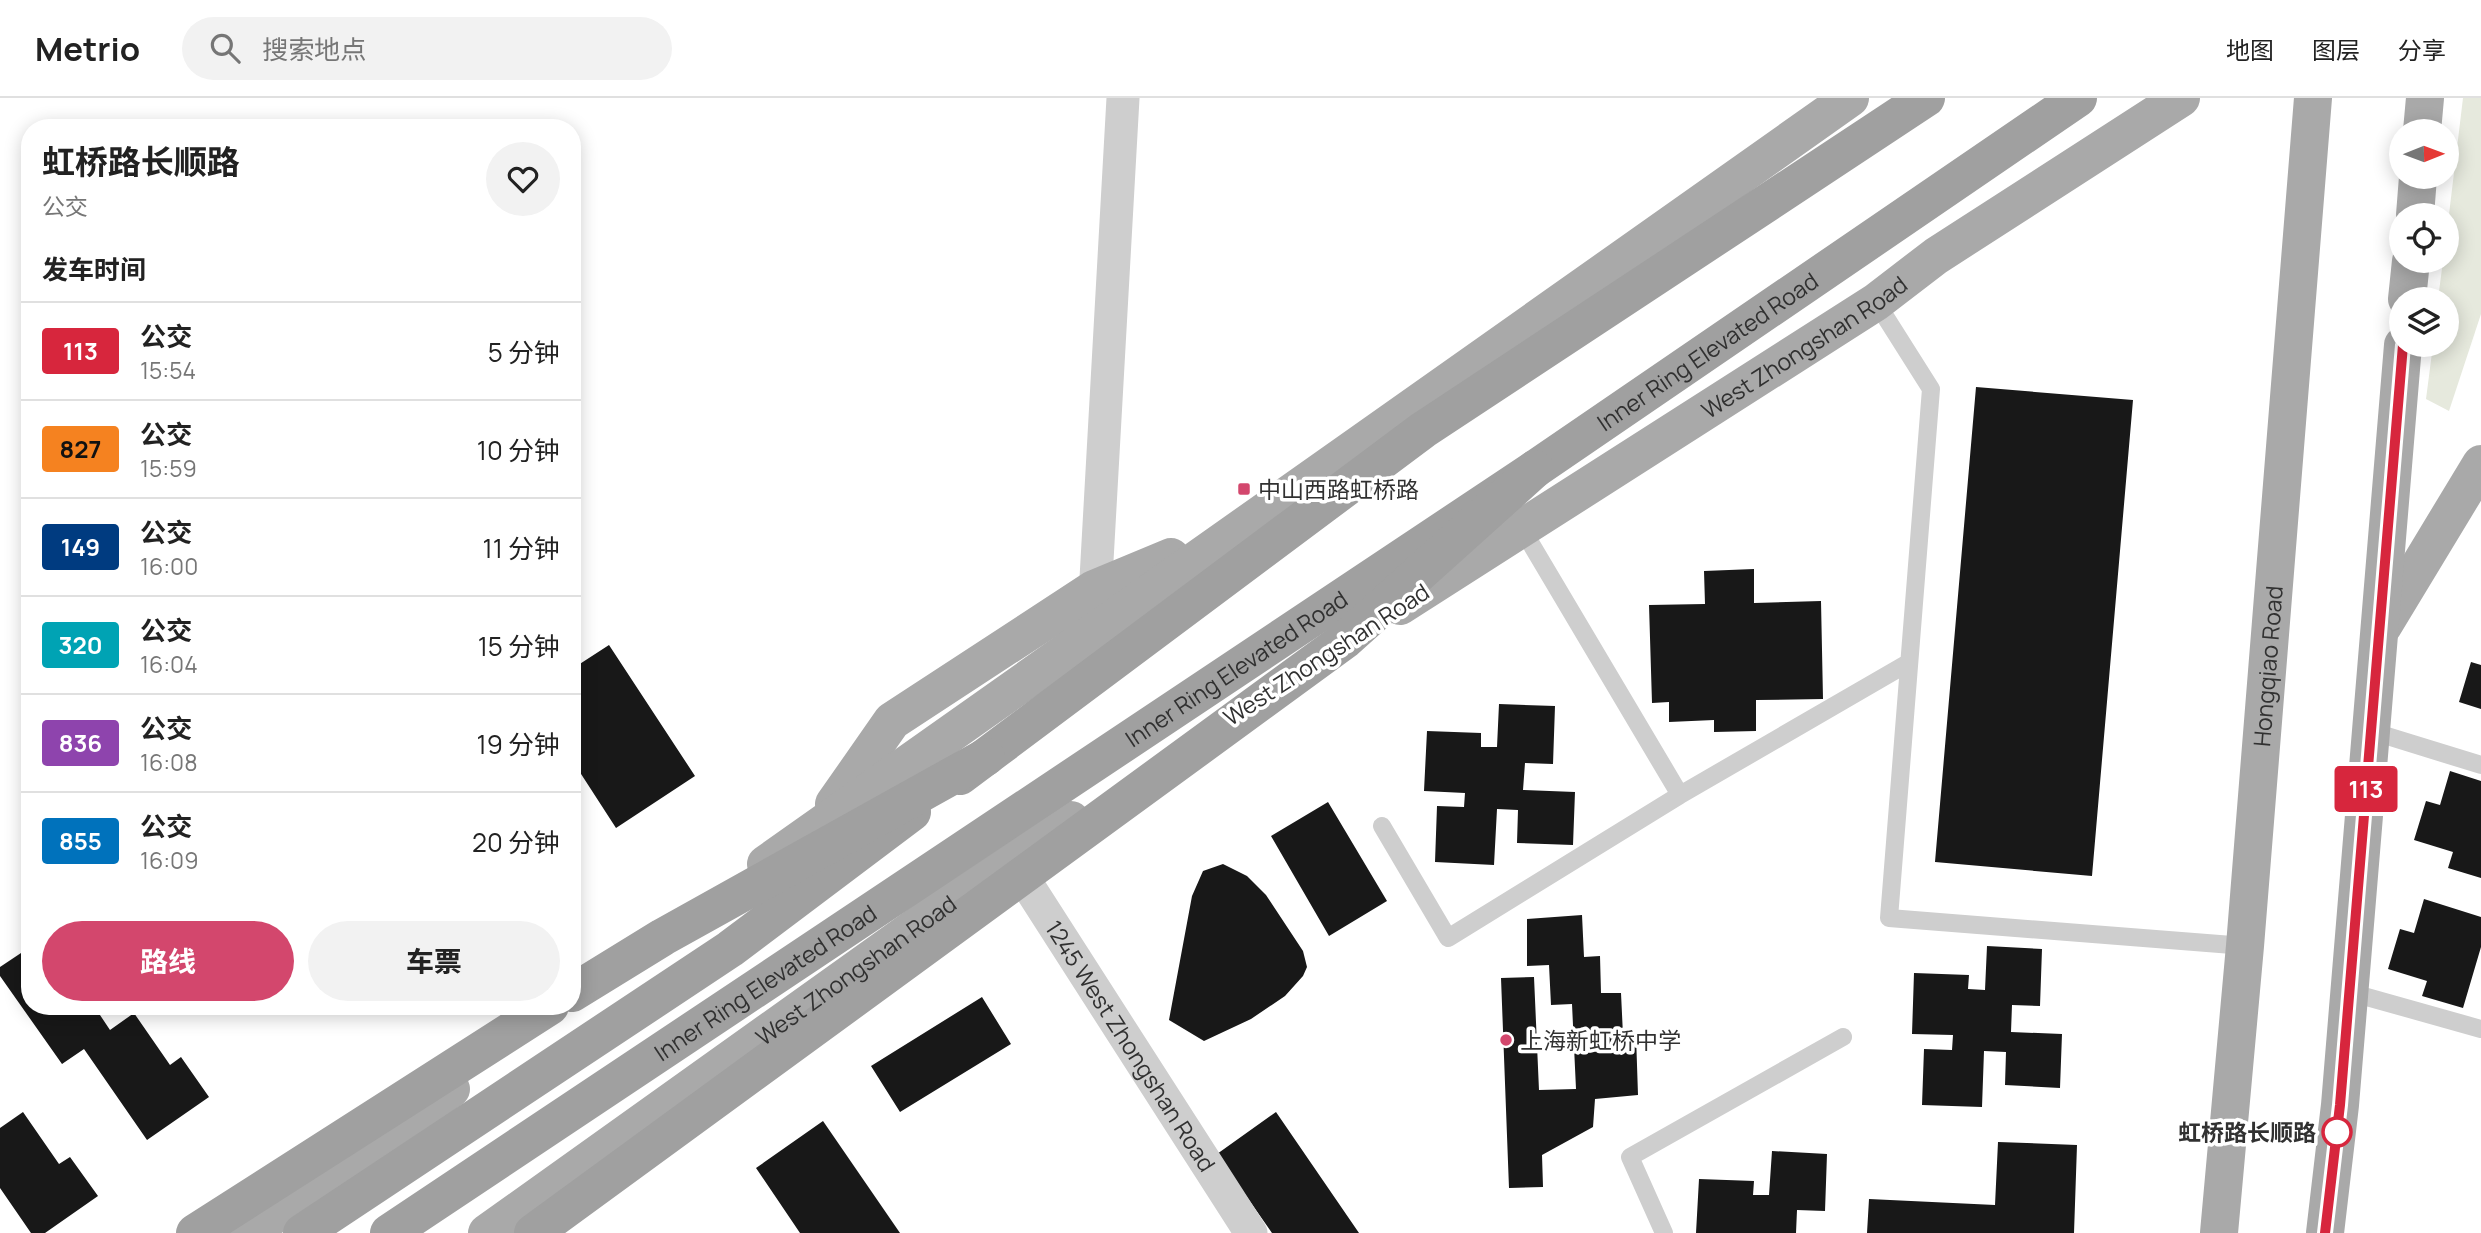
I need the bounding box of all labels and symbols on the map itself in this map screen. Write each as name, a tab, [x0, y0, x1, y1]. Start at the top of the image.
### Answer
north arrow	[2389, 119, 2459, 189]
street label: Inner Ring Elevated Road	[1590, 264, 1824, 438]
street label: West Zhongshan Road	[1695, 268, 1914, 426]
place label: 中山西路虹桥路	[1258, 473, 1419, 505]
marker: 中山西路虹桥路	[1236, 481, 1252, 497]
street label: West Zhongshan Road	[1217, 575, 1435, 733]
street label: Inner Ring Elevated Road	[1119, 583, 1354, 754]
street label: Hongqiao Road	[2245, 584, 2290, 748]
line badge: 113	[2326, 766, 2406, 812]
street label: West Zhongshan Road	[749, 887, 963, 1052]
street label: Inner Ring Elevated Road	[648, 897, 883, 1068]
street label: 1245 West Zhongshan Road	[1038, 914, 1223, 1178]
place label: 上海新虹桥中学	[1520, 1024, 1681, 1056]
marker: 上海新虹桥中学	[1498, 1032, 1514, 1048]
place label: 虹桥路长顺路	[2178, 1116, 2316, 1148]
marker: 虹桥路长顺路	[2322, 1117, 2352, 1147]

